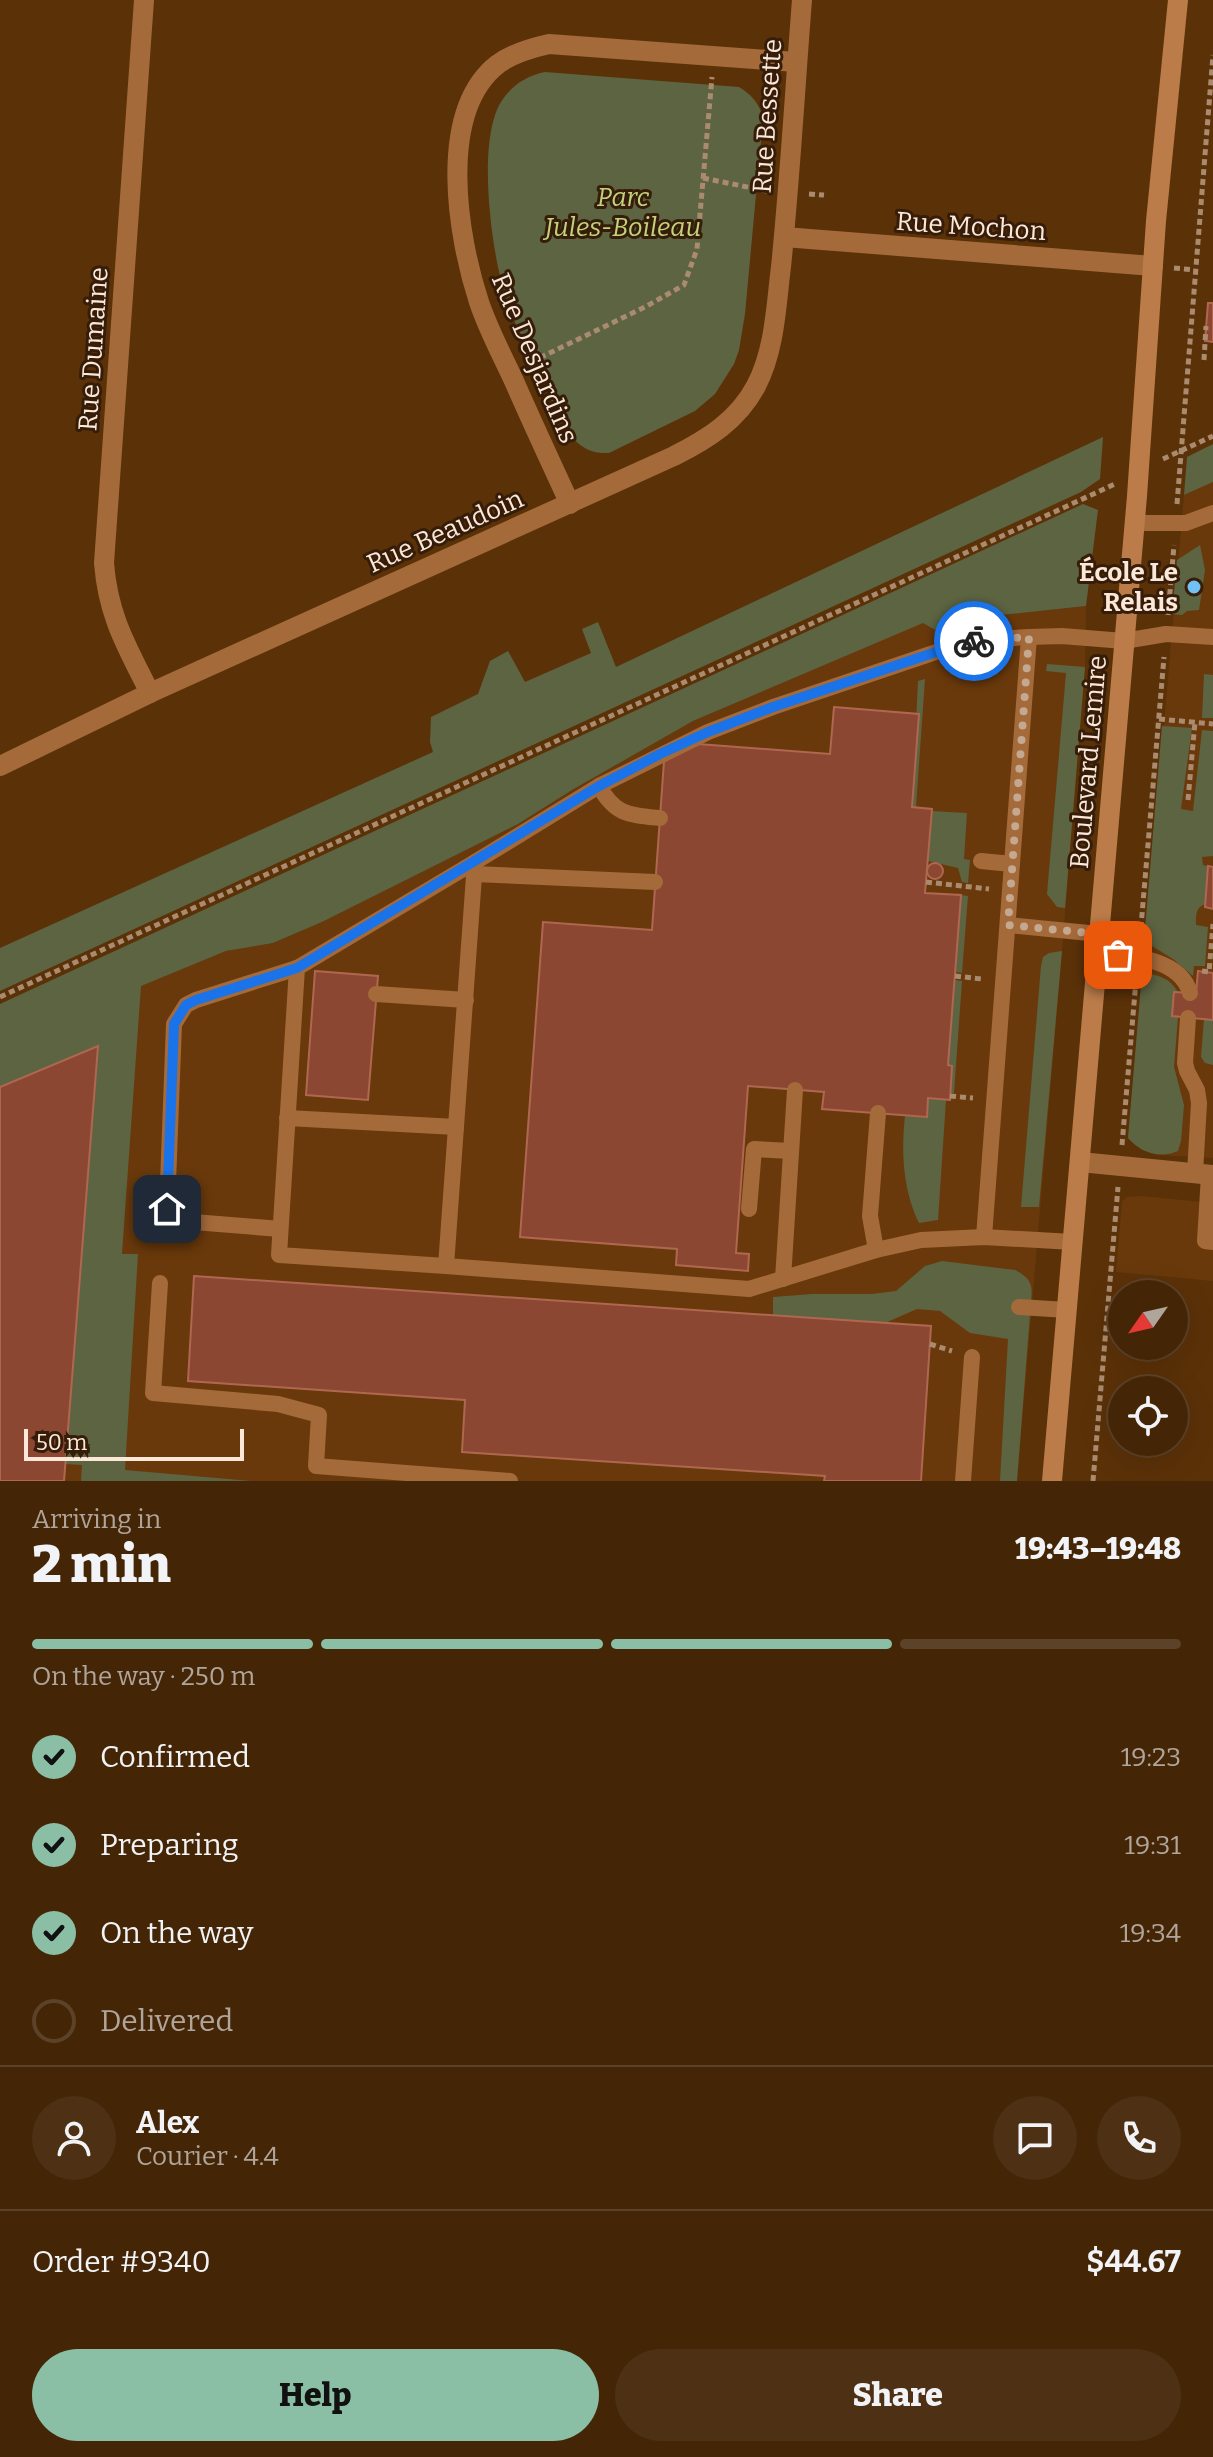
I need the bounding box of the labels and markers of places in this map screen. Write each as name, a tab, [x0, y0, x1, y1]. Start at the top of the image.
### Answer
place label: École Le Relais	[1079, 556, 1178, 618]
marker: École Le Relais	[1185, 578, 1203, 596]
pin	[1084, 921, 1152, 989]
pin	[133, 1175, 201, 1243]

